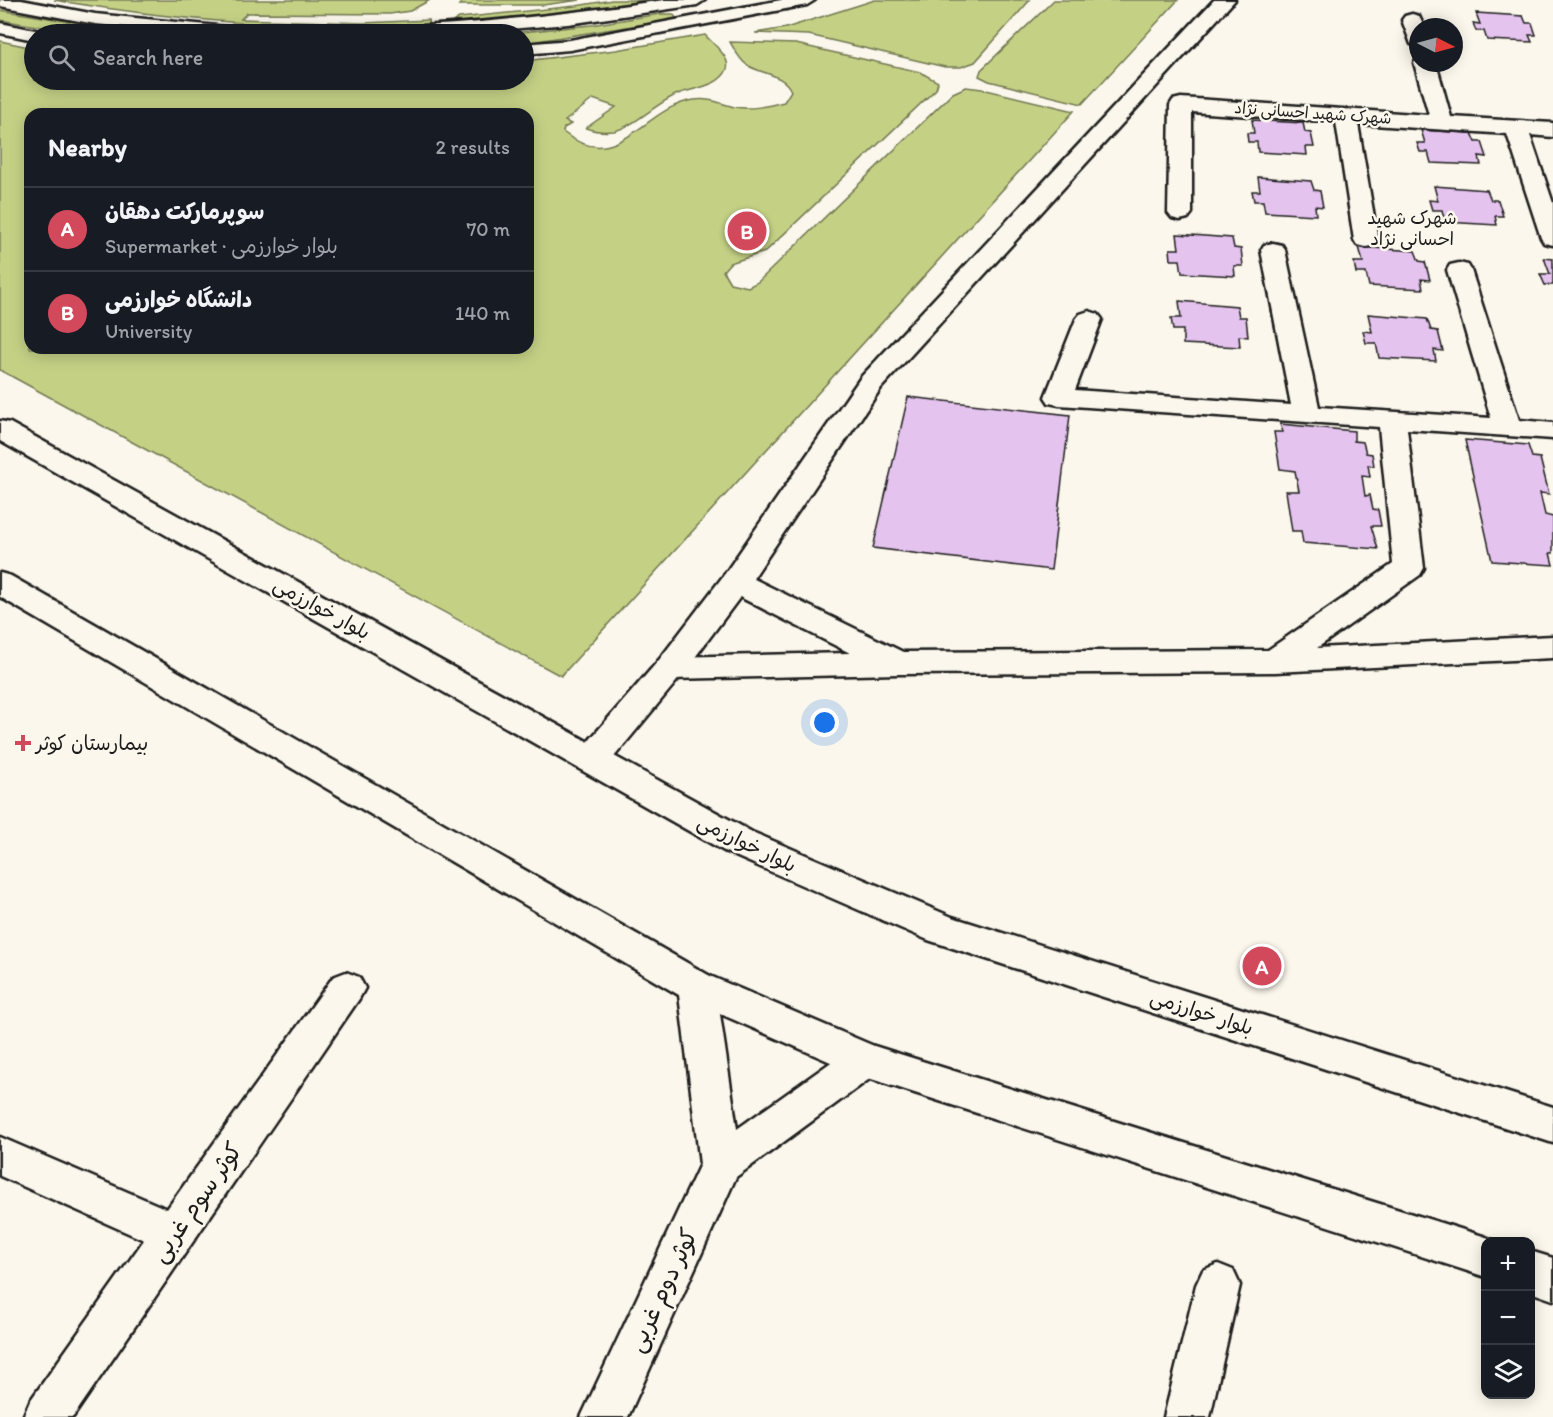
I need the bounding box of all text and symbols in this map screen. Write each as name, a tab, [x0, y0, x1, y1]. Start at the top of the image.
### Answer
north arrow	[1409, 18, 1463, 72]
search box	[24, 24, 534, 90]
icon: search	[45, 41, 78, 74]
text: Search here	[93, 44, 203, 71]
street label: شهرک شهید احسانی نژاد	[1234, 98, 1392, 129]
text: Nearby	[48, 131, 127, 163]
text: 2 results	[436, 135, 510, 159]
text: سوپرمارکت دهقان	[105, 198, 264, 225]
district label: شهرک شهید احسانی نژاد	[1367, 207, 1457, 250]
pin: B	[728, 208, 766, 254]
text: A	[61, 217, 74, 241]
text: 70 m	[466, 217, 510, 241]
text: Supermarket · بلوار خوارزمی	[105, 234, 338, 258]
text: دانشگاه خوارزمی	[105, 286, 252, 313]
text: B	[61, 301, 74, 325]
text: 140 m	[455, 301, 510, 325]
text: University	[105, 319, 192, 343]
street label: بلوار خوارزمی	[269, 572, 374, 645]
your location	[810, 708, 839, 737]
place label: بیمارستان کوثر	[34, 731, 148, 755]
marker: بیمارستان کوثر	[14, 734, 32, 752]
street label: بلوار خوارزمی	[693, 809, 800, 878]
pin: A	[1242, 944, 1282, 988]
street label: بلوار خوارزمی	[1147, 984, 1256, 1041]
street label: کوثر سوم غربی	[144, 1136, 251, 1270]
street label: کوثر دوم غربی	[621, 1223, 708, 1359]
map controls	[1481, 1237, 1535, 1399]
button: +	[1481, 1237, 1535, 1291]
button: −	[1481, 1291, 1535, 1345]
button: layers	[1481, 1345, 1535, 1399]

